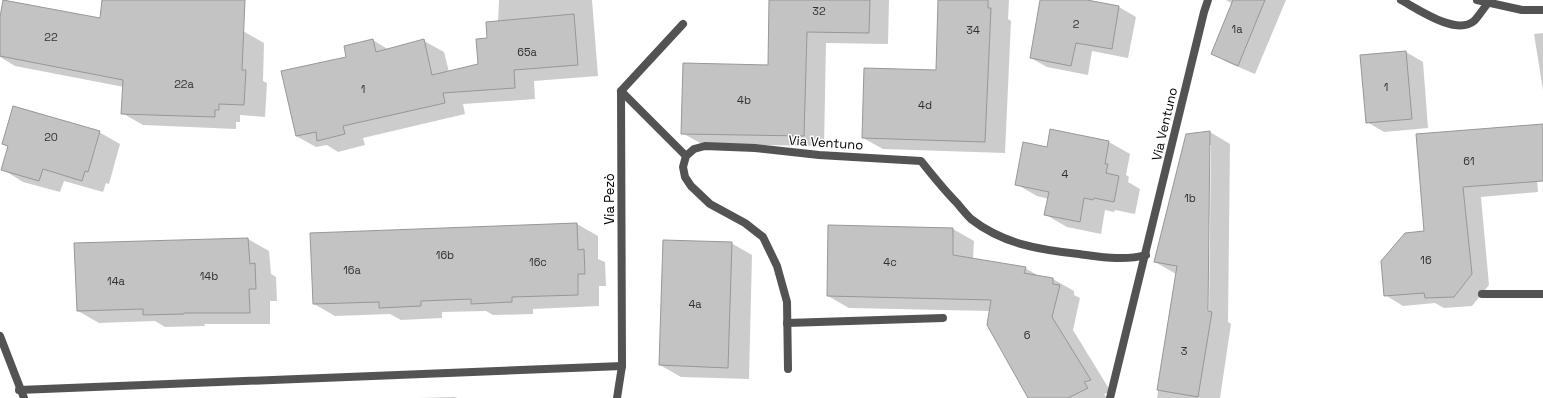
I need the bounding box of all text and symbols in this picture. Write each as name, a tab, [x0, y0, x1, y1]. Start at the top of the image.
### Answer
house number: 32	[812, 4, 826, 18]
house number: 2	[1073, 17, 1080, 31]
house number: 1a	[1232, 22, 1243, 36]
house number: 34	[966, 23, 980, 37]
house number: 22	[44, 30, 58, 44]
house number: 65a	[517, 45, 537, 59]
house number: 22a	[174, 77, 194, 91]
house number: 1	[1384, 80, 1388, 94]
house number: 1	[361, 82, 365, 96]
street label: Via Ventuno	[1148, 86, 1181, 163]
house number: 4b	[737, 93, 751, 107]
house number: 4d	[918, 98, 932, 112]
house number: 20	[44, 130, 58, 144]
street label: Via Ventuno	[788, 131, 864, 154]
house number: 61	[1463, 154, 1475, 168]
house number: 4	[1062, 167, 1069, 181]
street label: Via Pezò	[601, 173, 618, 225]
house number: 1b	[1184, 191, 1196, 205]
house number: 16b	[436, 248, 454, 262]
house number: 16	[1420, 253, 1432, 267]
house number: 16c	[529, 255, 547, 269]
house number: 4c	[883, 255, 897, 269]
house number: 16a	[343, 263, 362, 277]
house number: 14b	[200, 269, 218, 283]
house number: 14a	[107, 274, 126, 288]
house number: 4a	[688, 297, 702, 311]
house number: 6	[1024, 328, 1031, 342]
house number: 3	[1181, 344, 1188, 358]

